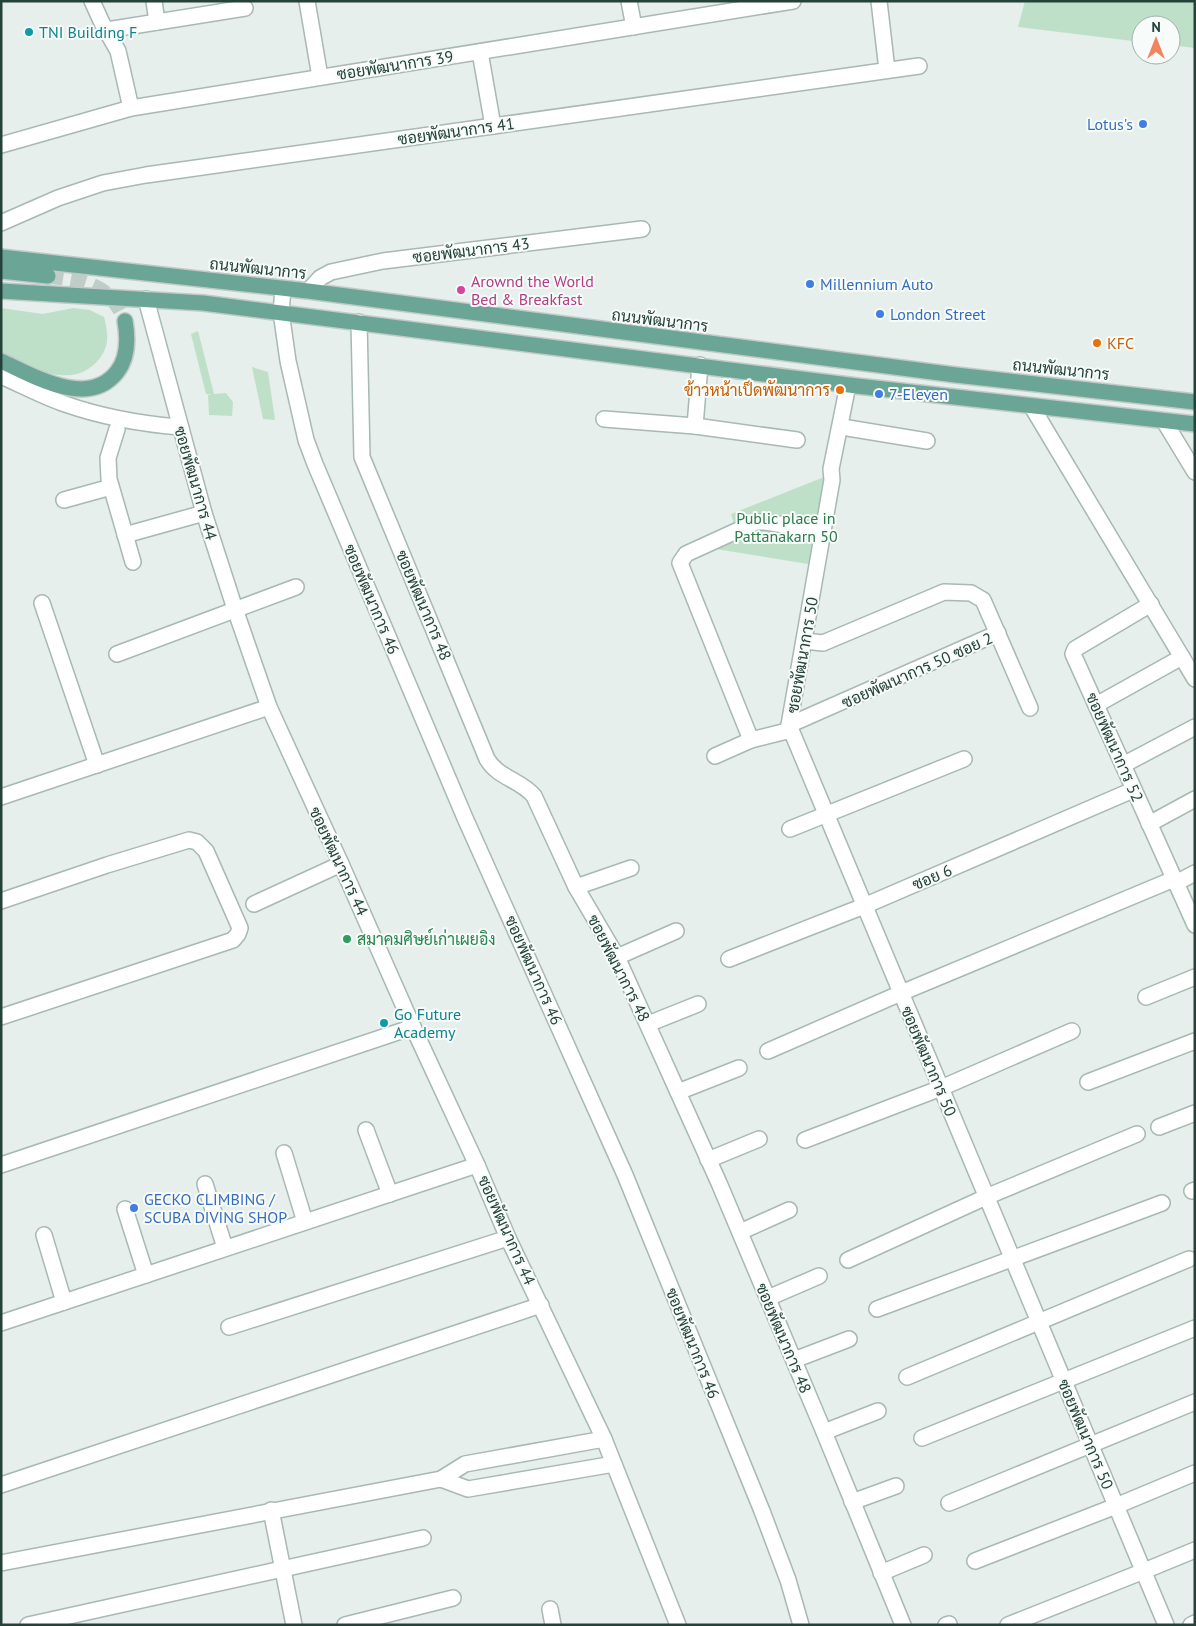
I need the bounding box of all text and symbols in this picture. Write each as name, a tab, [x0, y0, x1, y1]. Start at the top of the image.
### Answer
north arrow	[1131, 15, 1181, 65]
text: N	[1151, 18, 1161, 36]
place label: TNI Building F	[39, 22, 137, 42]
marker: TNI Building F	[23, 26, 35, 38]
street label: ซอยพัฒนาการ 39	[335, 46, 455, 84]
street label: ซอยพัฒนาการ 41	[396, 113, 516, 149]
place label: Lotus's	[1087, 114, 1133, 134]
marker: Lotus's	[1137, 118, 1149, 130]
street label: ซอยพัฒนาการ 43	[411, 233, 531, 267]
street label: ถนนพัฒนาการ	[209, 253, 308, 283]
place label: Arownd the World Bed & Breakfast	[471, 271, 594, 309]
place label: Millennium Auto	[820, 274, 933, 294]
marker: Millennium Auto	[804, 278, 816, 290]
marker: Arownd the World Bed & Breakfast	[455, 284, 467, 296]
street label: ถนนพัฒนาการ	[611, 304, 710, 336]
place label: London Street	[890, 304, 986, 324]
marker: London Street	[874, 308, 886, 320]
place label: KFC	[1107, 333, 1134, 353]
marker: KFC	[1091, 337, 1103, 349]
street label: ถนนพัฒนาการ	[1012, 354, 1111, 384]
place label: ข้าวหน้าเป็ดพัฒนาการ	[684, 380, 830, 400]
marker: ข้าวหน้าเป็ดพัฒนาการ	[834, 384, 846, 396]
place label: 7-Eleven	[889, 384, 948, 404]
marker: 7-Eleven	[873, 388, 885, 400]
street label: ซอยพัฒนาการ 44	[170, 424, 222, 543]
park label: Public place in Pattanakarn 50	[734, 508, 838, 546]
street label: ซอยพัฒนาการ 46	[340, 541, 404, 657]
street label: ซอยพัฒนาการ 48	[392, 547, 456, 663]
street label: ซอยพัฒนาการ 50	[782, 595, 822, 715]
street label: ซอยพัฒนาการ 50 ซอย 2	[838, 628, 996, 712]
street label: ซอยพัฒนาการ 52	[1082, 689, 1148, 805]
street label: ซอยพัฒนาการ 44	[305, 803, 373, 919]
street label: ซอย 6	[909, 860, 955, 894]
street label: ซอยพัฒนาการ 48	[583, 911, 655, 1025]
street label: ซอยพัฒนาการ 46	[501, 912, 567, 1028]
place label: สมาคมศิษย์เก่าเผยอิง	[357, 927, 496, 949]
marker: สมาคมศิษย์เก่าเผยอิง	[341, 933, 353, 945]
street label: ซอยพัฒนาการ 50	[897, 1003, 961, 1119]
place label: Go Future Academy	[394, 1004, 461, 1042]
marker: Go Future Academy	[378, 1017, 390, 1029]
street label: ซอยพัฒนาการ 44	[474, 1172, 540, 1288]
place label: GECKO CLIMBING / SCUBA DIVING SHOP	[144, 1189, 287, 1227]
marker: GECKO CLIMBING / SCUBA DIVING SHOP	[128, 1202, 140, 1214]
street label: ซอยพัฒนาการ 48	[752, 1280, 816, 1396]
street label: ซอยพัฒนาการ 46	[662, 1285, 724, 1401]
street label: ซอยพัฒนาการ 50	[1054, 1376, 1118, 1492]

